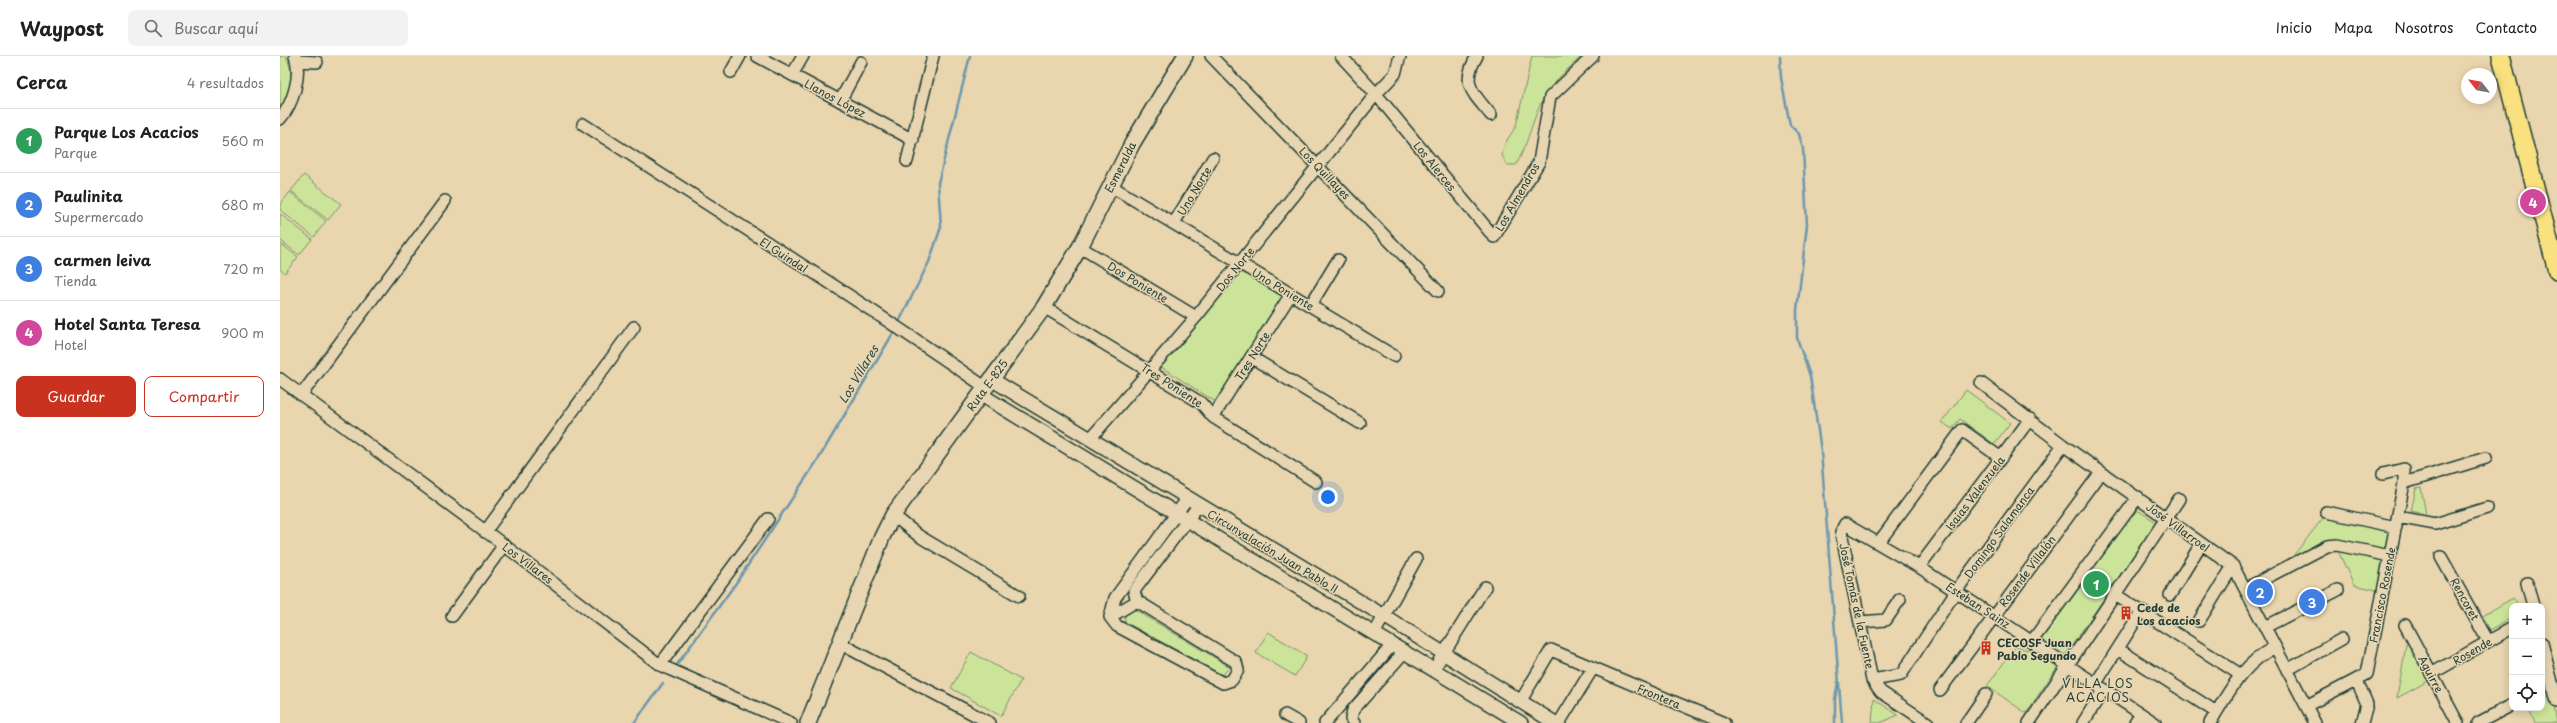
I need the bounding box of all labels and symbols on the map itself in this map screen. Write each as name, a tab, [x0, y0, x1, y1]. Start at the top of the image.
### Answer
north arrow	[2461, 68, 2497, 104]
street label: Llanos López	[801, 75, 869, 121]
street label: Esmeralda	[1100, 138, 1140, 196]
street label: Los Alerces	[1410, 138, 1460, 194]
street label: Los Quillayes	[1295, 143, 1355, 203]
street label: Los Almendros	[1491, 160, 1543, 234]
street label: Uno Norte	[1173, 163, 1215, 219]
pin: 4	[2520, 187, 2546, 217]
street label: El Guindal	[757, 233, 811, 277]
street label: Dos Norte	[1212, 243, 1258, 295]
street label: Dos Poniente	[1104, 257, 1172, 307]
street label: Uno Poniente	[1248, 264, 1318, 314]
street label: Tres Norte	[1230, 328, 1274, 384]
water label: Los Villares	[834, 340, 883, 406]
street label: Ruta E-825	[962, 355, 1012, 415]
street label: Tres Poniente	[1138, 359, 1206, 411]
street label: Isaias Valenzuela	[1941, 452, 2009, 534]
street label: Domingo Salamanca	[1960, 482, 2038, 581]
your location	[1318, 487, 1338, 507]
street label: José Villarroel	[2143, 498, 2213, 556]
street label: Circunvalación Juan Pablo II	[1204, 505, 1342, 597]
street label: Rosende Villalón	[1994, 532, 2060, 610]
street label: Los Villares	[499, 538, 557, 588]
street label: José Tomás de la Fuente	[1835, 542, 1879, 670]
street label: Francisco Rosende	[2364, 545, 2400, 644]
pin: 1	[2083, 569, 2109, 599]
street label: Rencoret	[2446, 575, 2484, 624]
pin: 2	[2247, 577, 2273, 607]
street label: Esteban Sainz	[1943, 578, 2013, 632]
pin: 3	[2299, 587, 2325, 617]
place label: Cede de Los acacios	[2137, 599, 2200, 629]
building icon: Cede de Los acacios	[2118, 605, 2134, 621]
street label: Rosende	[2449, 633, 2495, 669]
place label: CECOSF Juan Pablo Segundo	[1997, 634, 2077, 664]
building icon: CECOSF Juan Pablo Segundo	[1978, 640, 1994, 656]
street label: Aguirre	[2414, 652, 2448, 696]
district label: VILLA LOS ACACIOS	[2062, 674, 2134, 706]
street label: Frontera	[1635, 679, 1683, 713]

